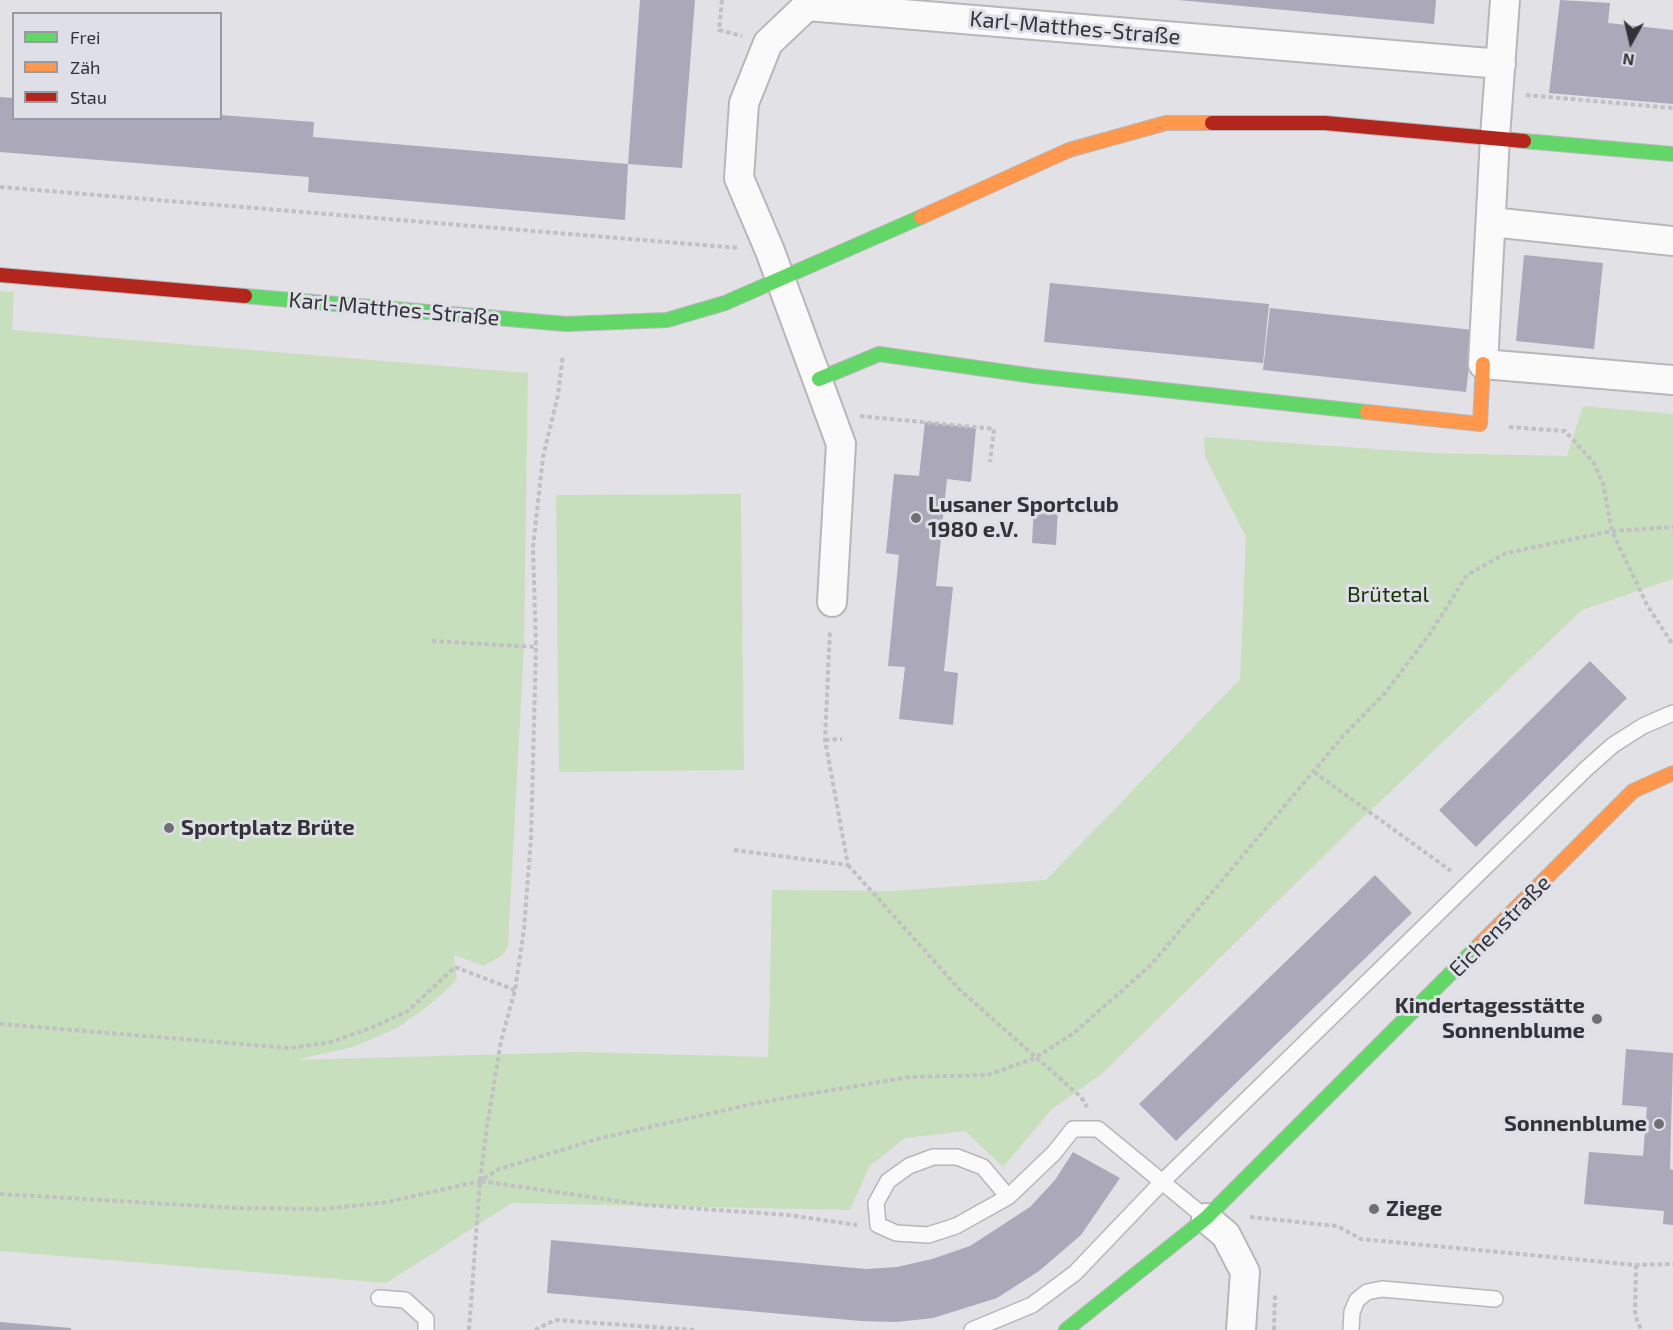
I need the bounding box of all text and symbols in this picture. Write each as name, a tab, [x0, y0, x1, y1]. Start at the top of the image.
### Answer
street label: Karl-Matthes-Straße	[968, 6, 1182, 50]
legend	[12, 12, 222, 120]
north arrow	[1601, 12, 1661, 72]
text: Frei	[70, 26, 101, 48]
text: N	[1621, 50, 1635, 71]
text: Zäh	[70, 56, 101, 78]
text: Stau	[70, 86, 107, 108]
street label: Karl-Matthes-Straße	[287, 287, 501, 331]
place label: Lusaner Sportclub 1980 e.V.	[928, 492, 1119, 544]
marker: Lusaner Sportclub 1980 e.V.	[909, 511, 923, 525]
park label: Brütetal	[1347, 582, 1429, 608]
place label: Sportplatz Brüte	[181, 815, 355, 841]
marker: Sportplatz Brüte	[162, 821, 176, 835]
street label: Eichenstraße	[1444, 870, 1556, 982]
place label: Kindertagesstätte Sonnenblume	[1395, 993, 1585, 1044]
marker: Kindertagesstätte Sonnenblume	[1590, 1012, 1604, 1026]
place label: Sonnenblume	[1504, 1111, 1647, 1137]
marker: Sonnenblume	[1652, 1117, 1666, 1131]
place label: Ziege	[1386, 1196, 1442, 1222]
marker: Ziege	[1367, 1202, 1381, 1216]

